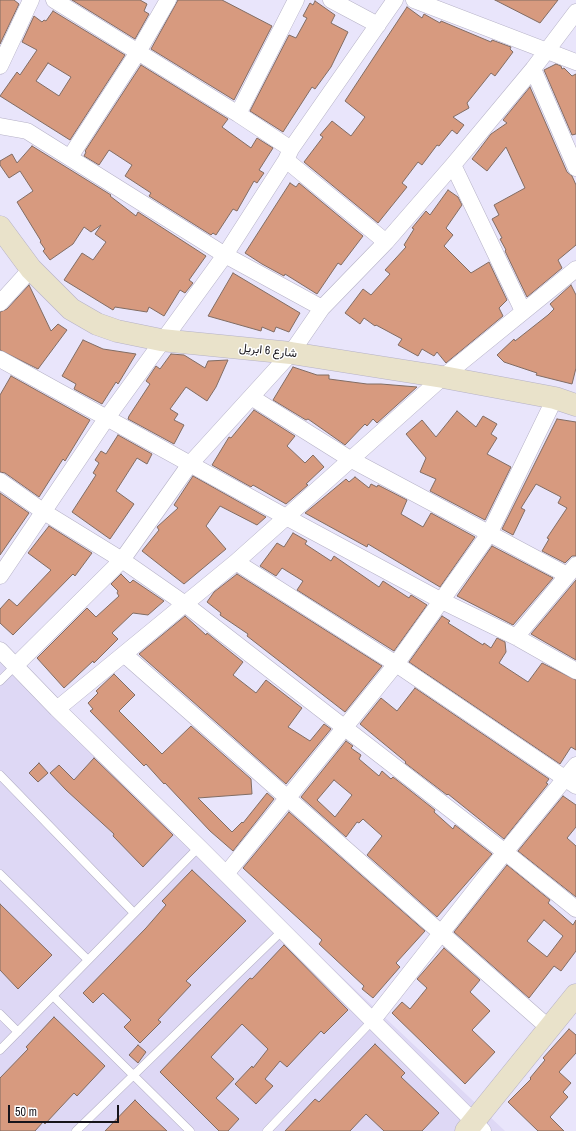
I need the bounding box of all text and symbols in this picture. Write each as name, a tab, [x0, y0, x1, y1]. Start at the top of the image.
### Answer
street label: شارع 6 ابريل	[238, 341, 298, 361]
scale bar	[10, 1097, 121, 1123]
text: 50 m	[15, 1104, 37, 1120]

